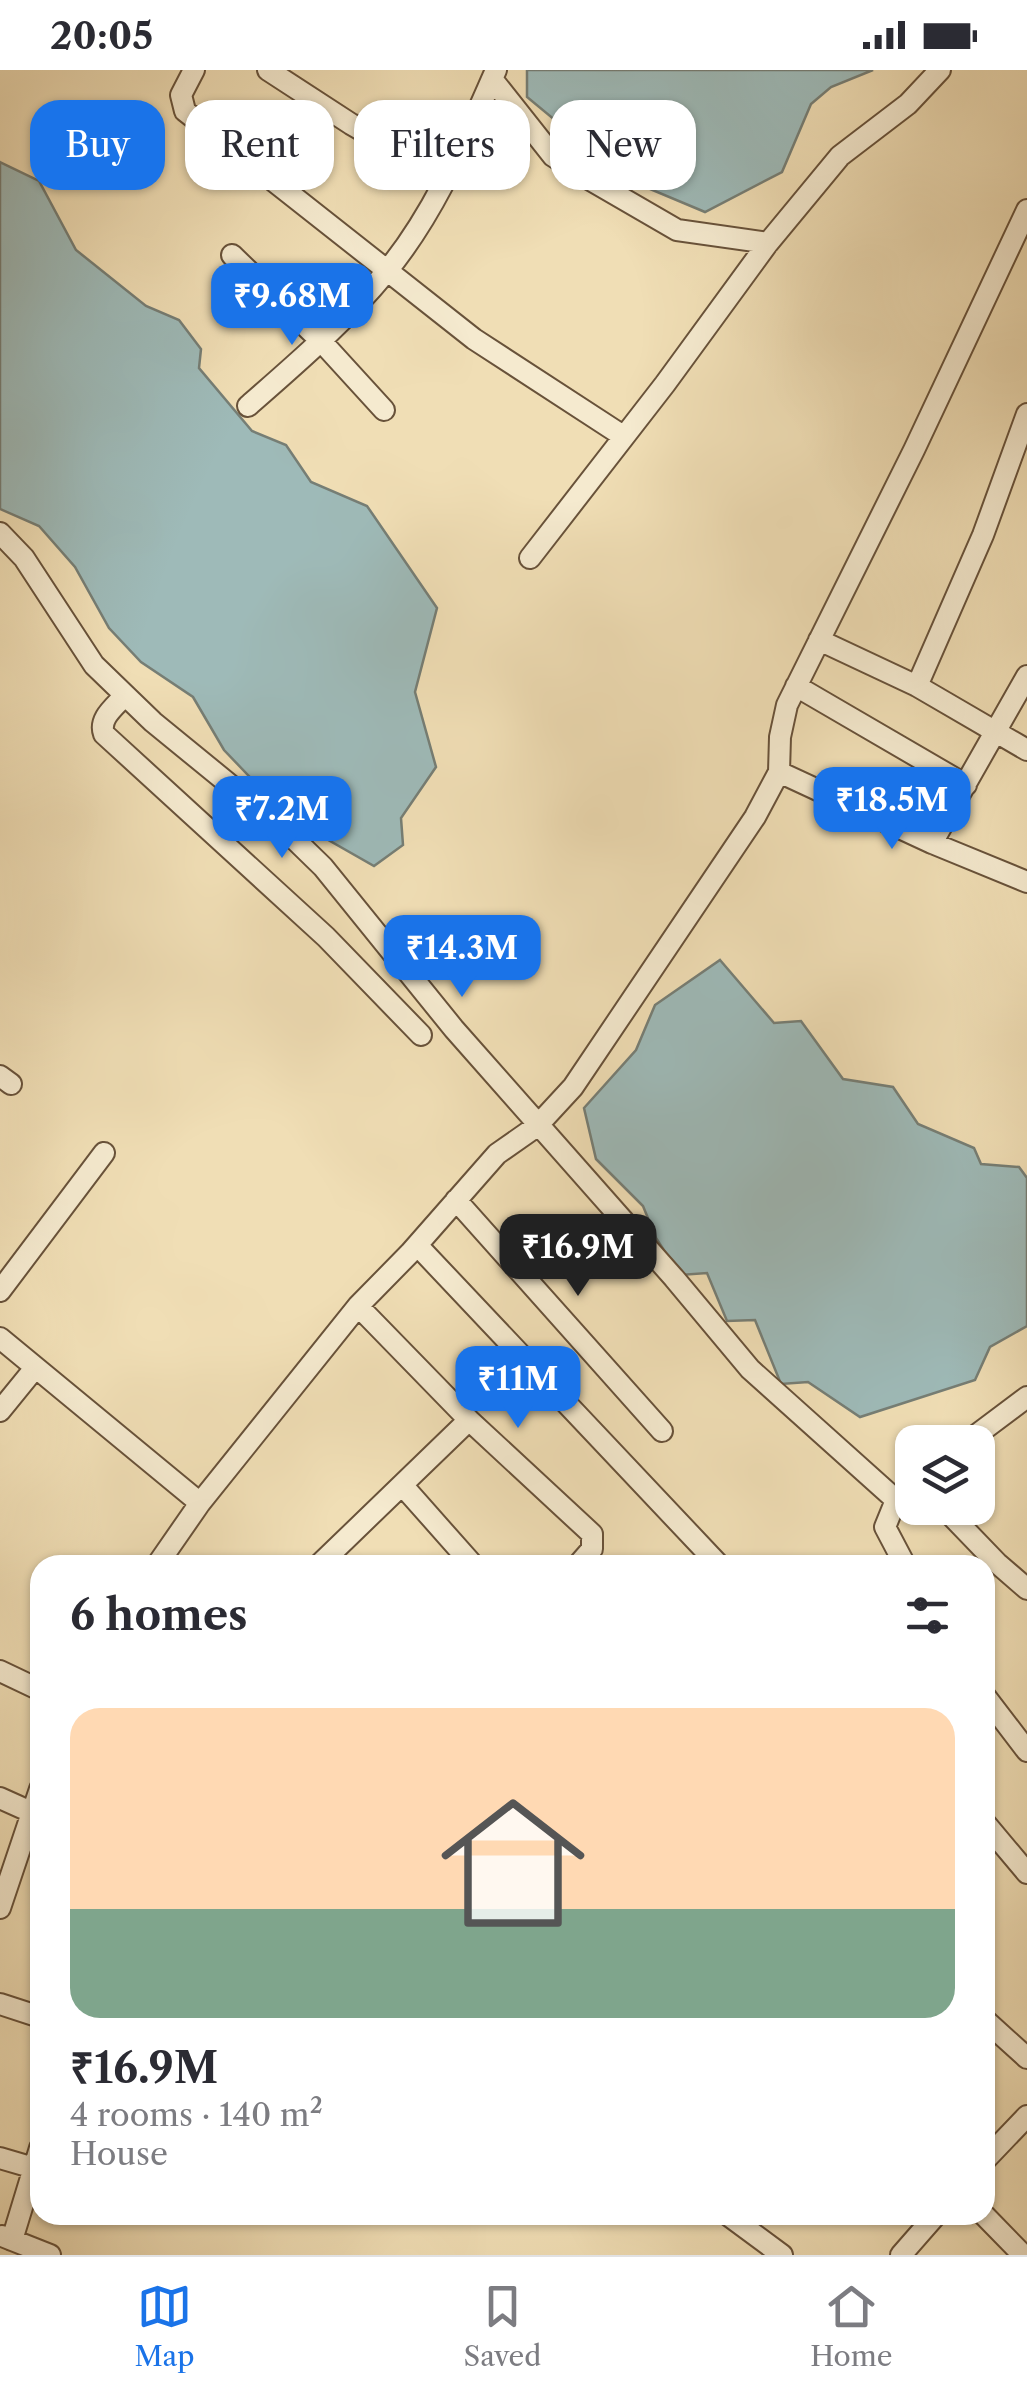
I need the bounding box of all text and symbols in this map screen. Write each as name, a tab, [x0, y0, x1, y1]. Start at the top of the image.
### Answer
text: 20:05	[50, 12, 153, 59]
chip: Buy	[30, 100, 165, 190]
chip: Rent	[185, 100, 334, 190]
chip: Filters	[354, 100, 530, 190]
chip: New	[550, 100, 696, 190]
pin: ₹9.68M	[211, 263, 373, 348]
text: ₹9.68M	[233, 276, 351, 315]
pin: ₹18.5M	[811, 767, 973, 852]
pin: ₹7.2M	[212, 776, 352, 861]
text: ₹18.5M	[836, 780, 948, 819]
text: ₹7.2M	[235, 789, 329, 828]
pin: ₹14.3M	[381, 915, 543, 1000]
text: ₹14.3M	[406, 928, 518, 967]
pin: ₹16.9M	[497, 1214, 659, 1299]
text: ₹16.9M	[522, 1227, 634, 1266]
pin: ₹11M	[459, 1346, 577, 1431]
text: ₹11M	[477, 1359, 559, 1398]
map controls	[895, 1425, 995, 1525]
button: layers	[895, 1425, 995, 1525]
icon: filters	[900, 1588, 955, 1643]
text: 6 homes	[70, 1589, 248, 1641]
icon: home	[423, 1773, 603, 1953]
text: ₹16.9M	[70, 2042, 218, 2094]
text: 4 rooms · 140 m²	[70, 2095, 323, 2134]
text: House	[70, 2134, 168, 2173]
tab: Map	[134, 2279, 195, 2373]
tab: Saved	[464, 2279, 541, 2373]
tab: Home	[810, 2279, 893, 2373]

